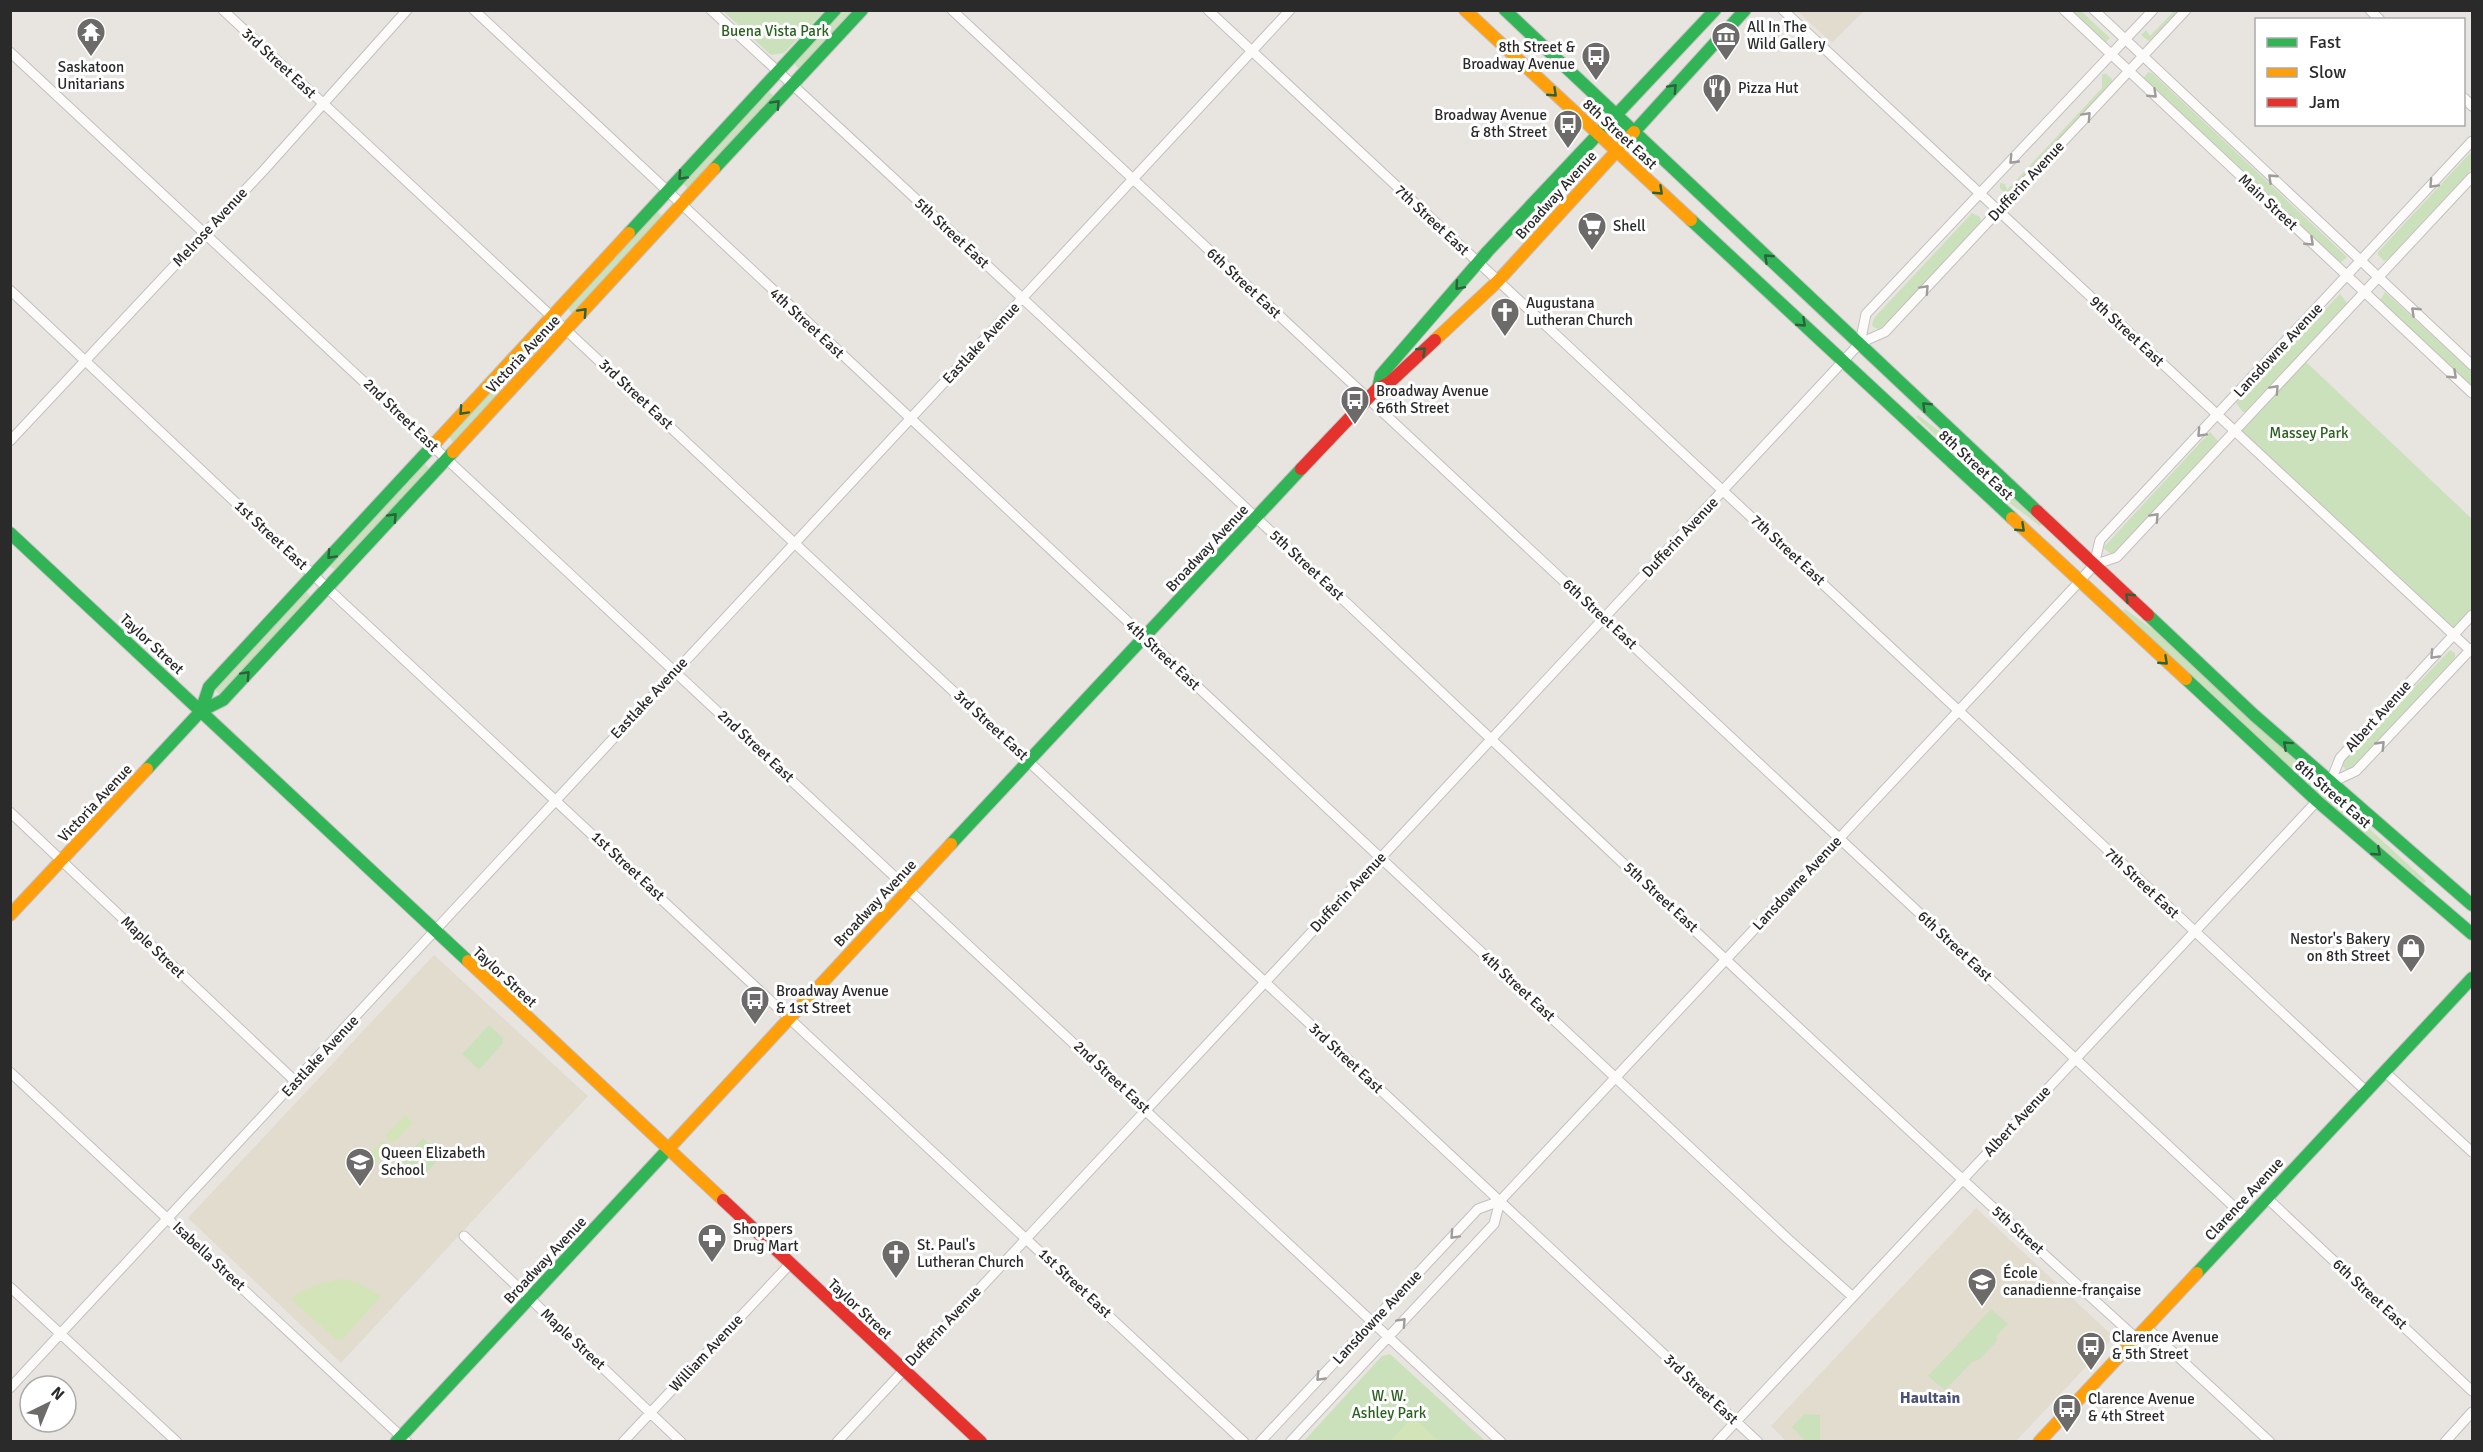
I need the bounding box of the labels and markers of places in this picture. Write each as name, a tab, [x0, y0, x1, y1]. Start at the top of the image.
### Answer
temple icon: Saskatoon Unitarians	[75, 16, 107, 58]
place label: All In The Wild Gallery	[1747, 18, 1826, 53]
museum icon: All In The Wild Gallery	[1710, 20, 1742, 62]
place label: 8th Street & Broadway Avenue	[1462, 38, 1576, 73]
bus stop icon: 8th Street & Broadway Avenue	[1580, 40, 1612, 82]
place label: Saskatoon Unitarians	[57, 58, 125, 93]
restaurant icon: Pizza Hut	[1701, 72, 1733, 114]
place label: Pizza Hut	[1738, 79, 1798, 97]
place label: Broadway Avenue & 8th Street	[1434, 106, 1547, 141]
bus stop icon: Broadway Avenue & 8th Street	[1552, 108, 1584, 150]
supermarket icon: Shell	[1576, 210, 1608, 252]
place label: Shell	[1613, 217, 1646, 235]
place label: Augustana Lutheran Church	[1526, 294, 1633, 329]
church icon: Augustana Lutheran Church	[1489, 296, 1521, 338]
place label: Broadway Avenue &6th Street	[1376, 382, 1489, 417]
bus stop icon: Broadway Avenue &6th Street	[1339, 384, 1371, 426]
place label: Nestor's Bakery on 8th Street	[2290, 930, 2390, 965]
shop icon: Nestor's Bakery on 8th Street	[2395, 932, 2427, 974]
place label: Broadway Avenue & 1st Street	[776, 982, 889, 1017]
bus stop icon: Broadway Avenue & 1st Street	[739, 984, 771, 1026]
place label: Queen Elizabeth School	[381, 1144, 485, 1179]
school or university icon: Queen Elizabeth School	[344, 1146, 376, 1188]
place label: Shoppers Drug Mart	[733, 1220, 798, 1255]
pharmacy icon: Shoppers Drug Mart	[696, 1222, 728, 1264]
place label: St. Paul's Lutheran Church	[917, 1236, 1024, 1271]
church icon: St. Paul's Lutheran Church	[880, 1238, 912, 1280]
place label: École canadienne-française	[2003, 1263, 2141, 1299]
school or university icon: École canadienne-française	[1966, 1266, 1998, 1308]
place label: Clarence Avenue & 5th Street	[2112, 1328, 2219, 1363]
bus stop icon: Clarence Avenue & 5th Street	[2075, 1330, 2107, 1372]
place label: Clarence Avenue & 4th Street	[2088, 1390, 2195, 1425]
bus stop icon: Clarence Avenue & 4th Street	[2051, 1392, 2083, 1434]

